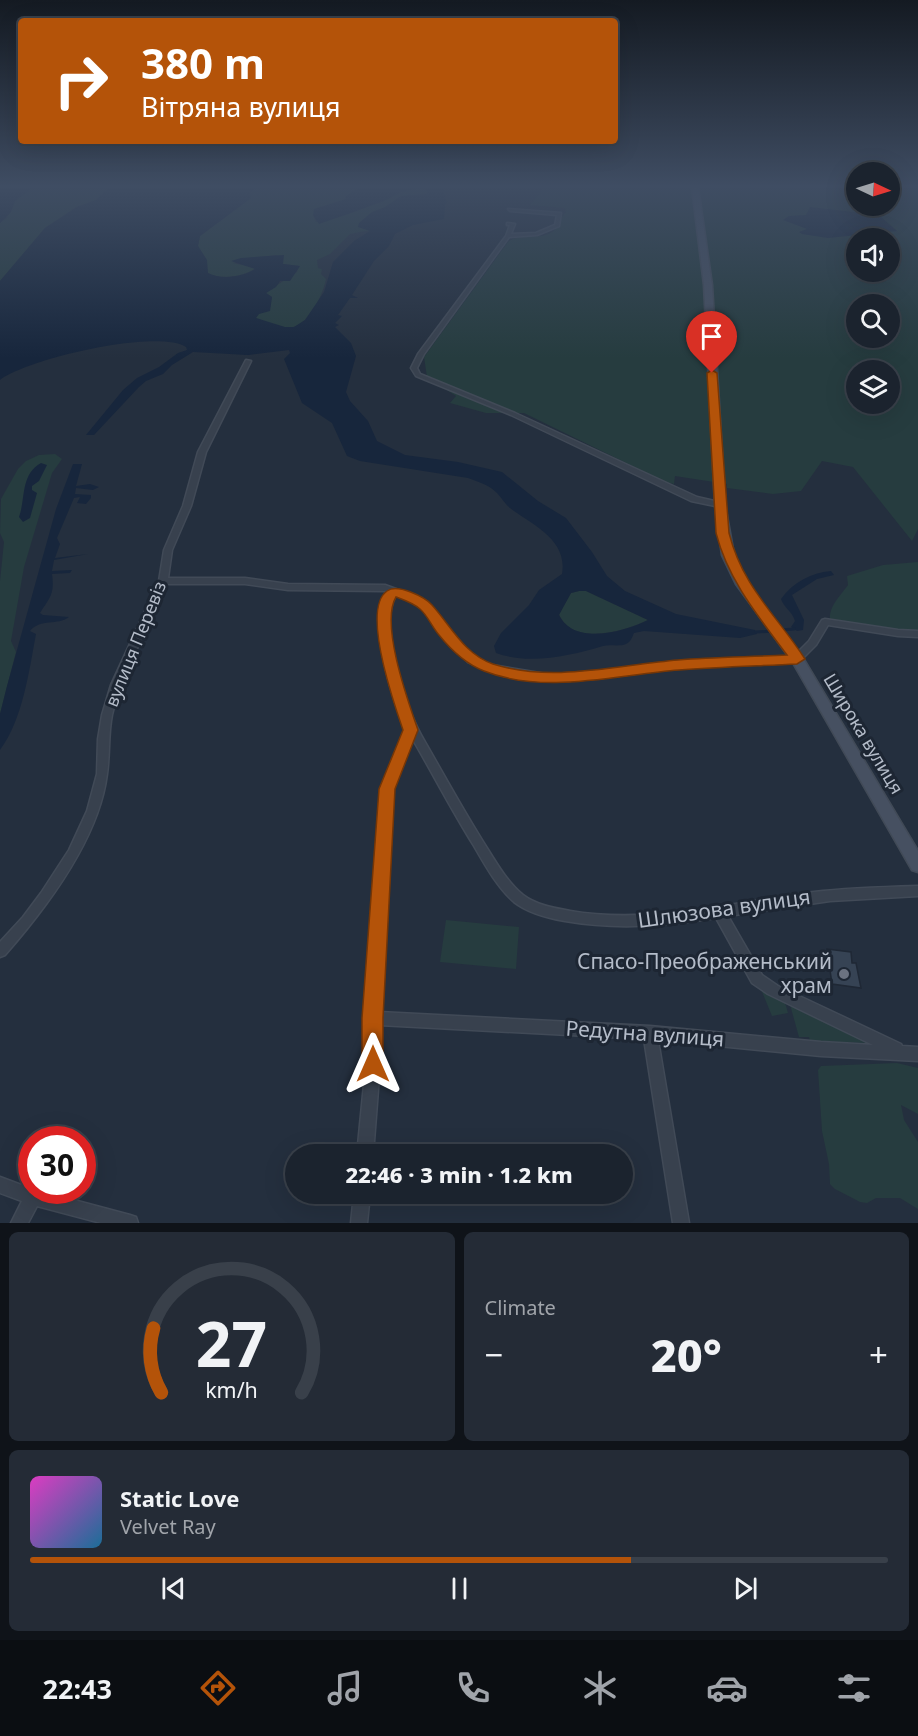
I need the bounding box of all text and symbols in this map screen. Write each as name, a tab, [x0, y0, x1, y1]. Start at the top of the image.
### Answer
text: 380 m	[141, 34, 265, 91]
icon: right	[42, 42, 120, 120]
text: Вітряна вулиця	[141, 88, 340, 125]
north arrow	[846, 162, 900, 216]
map controls	[846, 162, 900, 414]
button: sound	[846, 228, 900, 282]
button: search	[846, 294, 900, 348]
pin	[686, 311, 737, 373]
icon: arrive	[695, 320, 728, 353]
button: layers	[846, 360, 900, 414]
street label: вулиця Перевіз	[99, 577, 171, 710]
street label: Широка вулиця	[818, 669, 909, 798]
street label: Шлюзова вулиця	[636, 882, 812, 934]
place label: Спасо-Преображенський храм	[577, 947, 832, 999]
marker: Спасо-Преображенський храм	[837, 967, 851, 981]
street label: Редутна вулиця	[565, 1014, 725, 1053]
position arrow	[341, 1032, 405, 1096]
speed limit sign: 30	[18, 1126, 96, 1204]
text: 22:46 · 3 min · 1.2 km	[345, 1159, 573, 1189]
text: Climate	[485, 1294, 556, 1321]
text: 27	[196, 1300, 267, 1385]
text: 20°	[651, 1324, 722, 1385]
text: −	[485, 1332, 503, 1377]
text: +	[869, 1332, 888, 1377]
text: km/h	[205, 1376, 258, 1405]
text: Static Love	[120, 1483, 239, 1513]
text: Velvet Ray	[120, 1513, 216, 1540]
icon: previous	[157, 1572, 190, 1605]
icon: pause	[443, 1572, 476, 1605]
icon: next	[729, 1572, 762, 1605]
icon: directions	[197, 1667, 239, 1709]
icon: music	[324, 1667, 366, 1709]
icon: phone	[452, 1667, 494, 1709]
icon: climate	[579, 1667, 621, 1709]
icon: car	[706, 1667, 748, 1709]
icon: filters	[833, 1667, 875, 1709]
text: 22:43	[43, 1670, 112, 1707]

